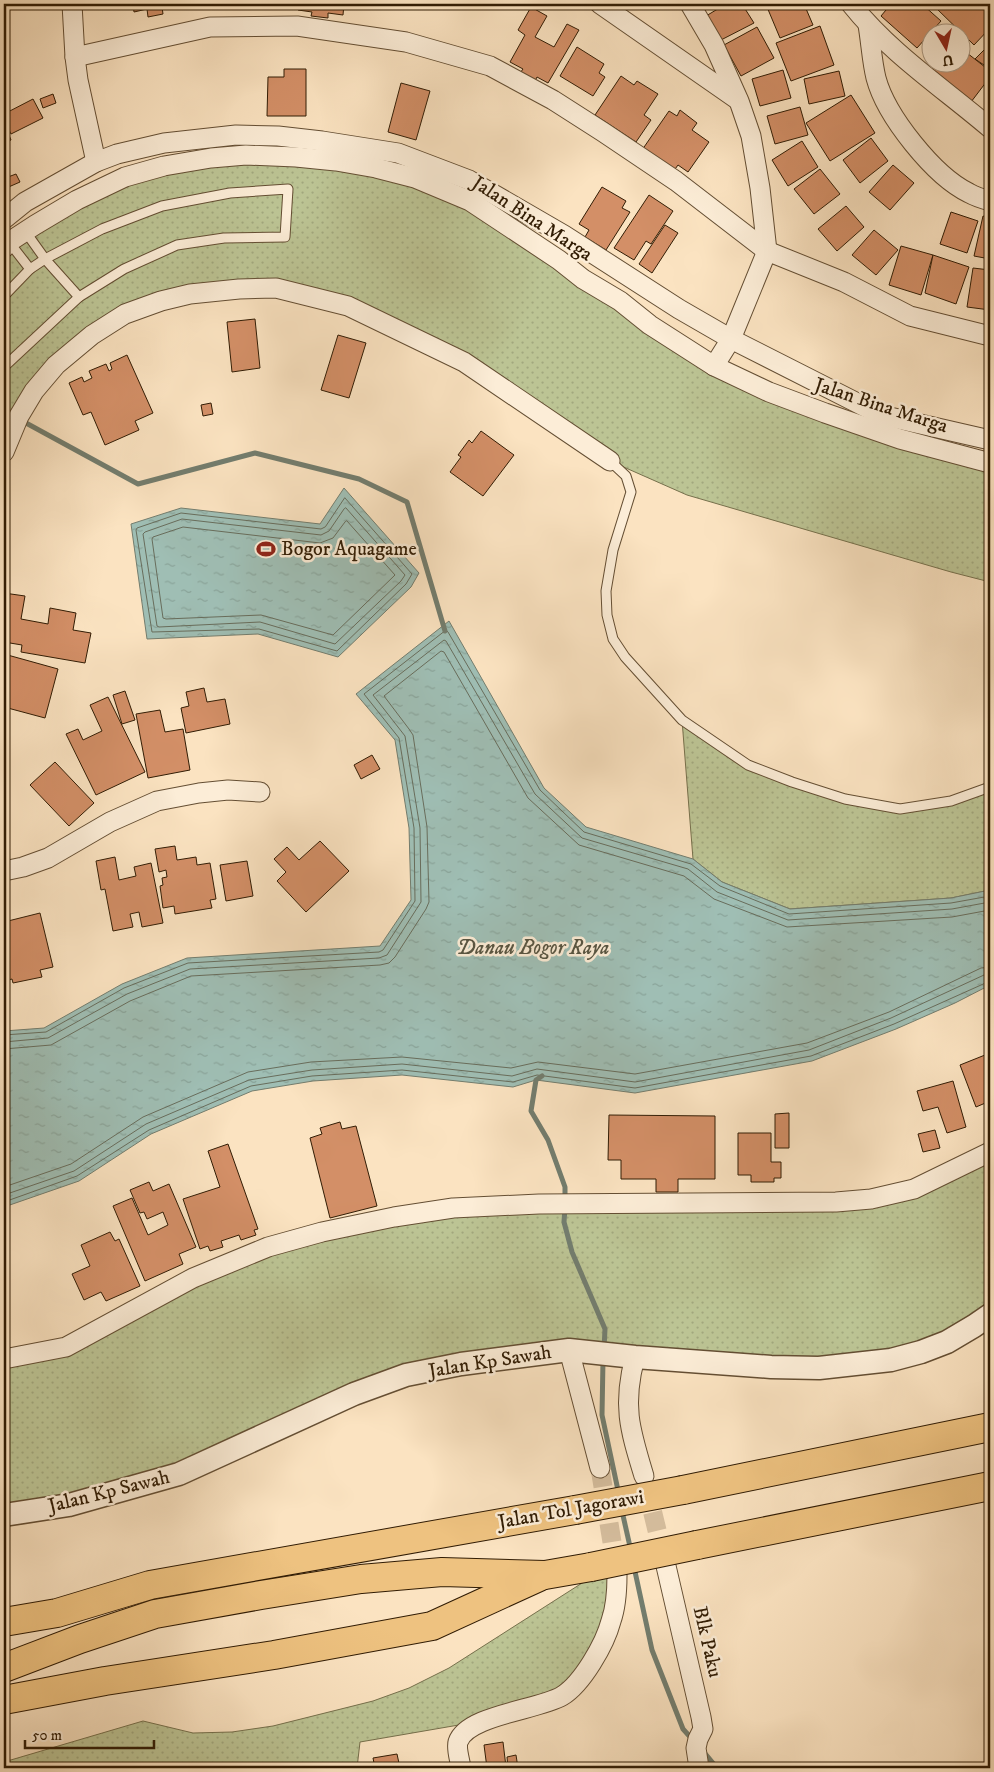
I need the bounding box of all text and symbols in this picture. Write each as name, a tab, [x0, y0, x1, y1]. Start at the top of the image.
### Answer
north arrow	[922, 22, 972, 72]
text: U	[941, 50, 955, 70]
street label: Jalan Bina Marga	[465, 170, 597, 268]
street label: Jalan Bina Marga	[809, 372, 951, 439]
place label: Bogor Aquagame	[281, 537, 417, 562]
sports icon: Bogor Aquagame	[255, 538, 277, 560]
water label: Danau Bogor Raya	[457, 935, 609, 961]
street label: Jalan Kp Sawah	[425, 1340, 554, 1384]
street label: Jalan Kp Sawah	[44, 1465, 173, 1520]
street label: Jalan Tol Jagorawi	[494, 1485, 646, 1535]
street label: Blk Paku	[687, 1604, 727, 1680]
scale bar	[25, 1717, 154, 1749]
text: 50 m	[32, 1726, 62, 1745]

